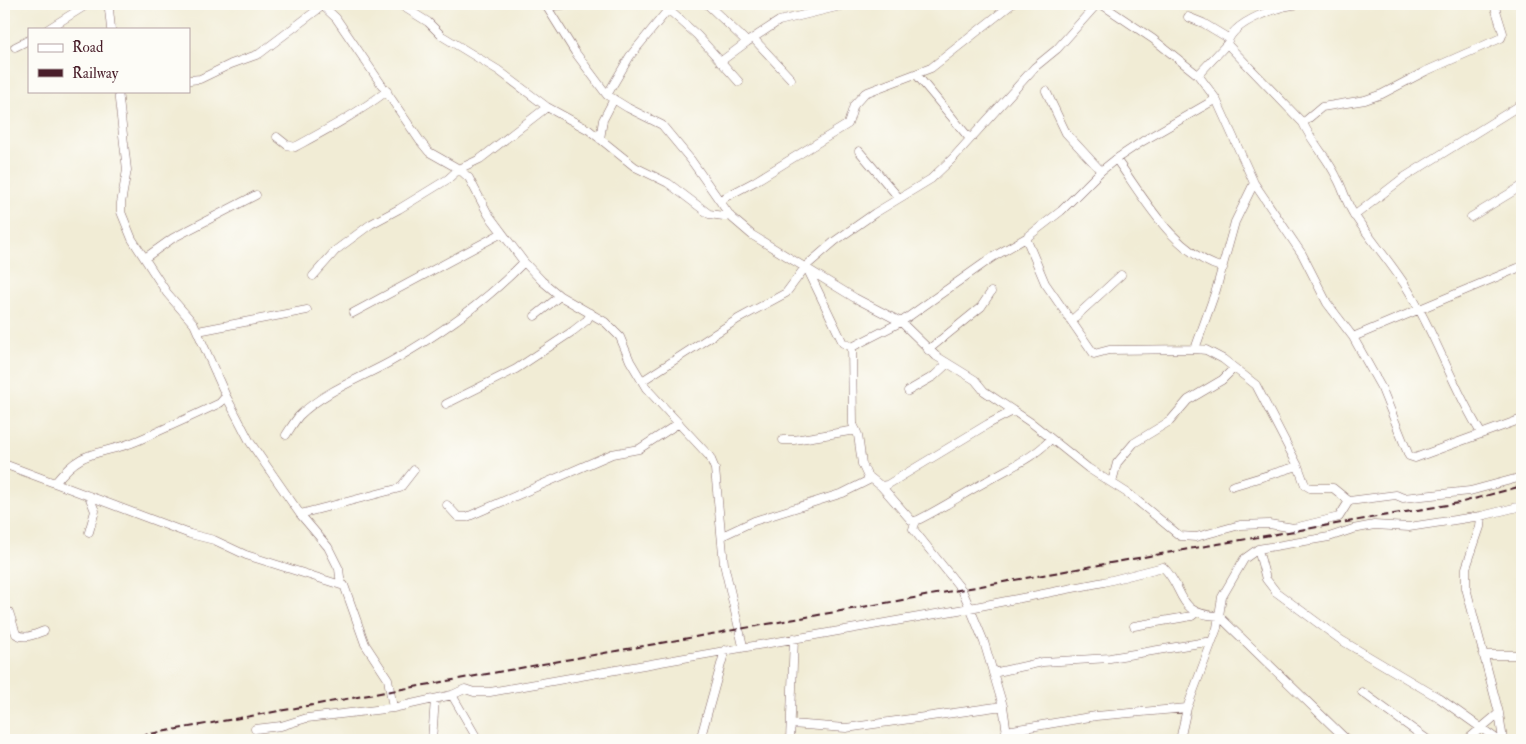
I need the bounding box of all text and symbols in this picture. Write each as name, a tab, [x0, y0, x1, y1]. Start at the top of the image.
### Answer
legend	[28, 28, 190, 92]
text: Road	[72, 38, 104, 57]
text: Railway	[72, 64, 119, 83]

